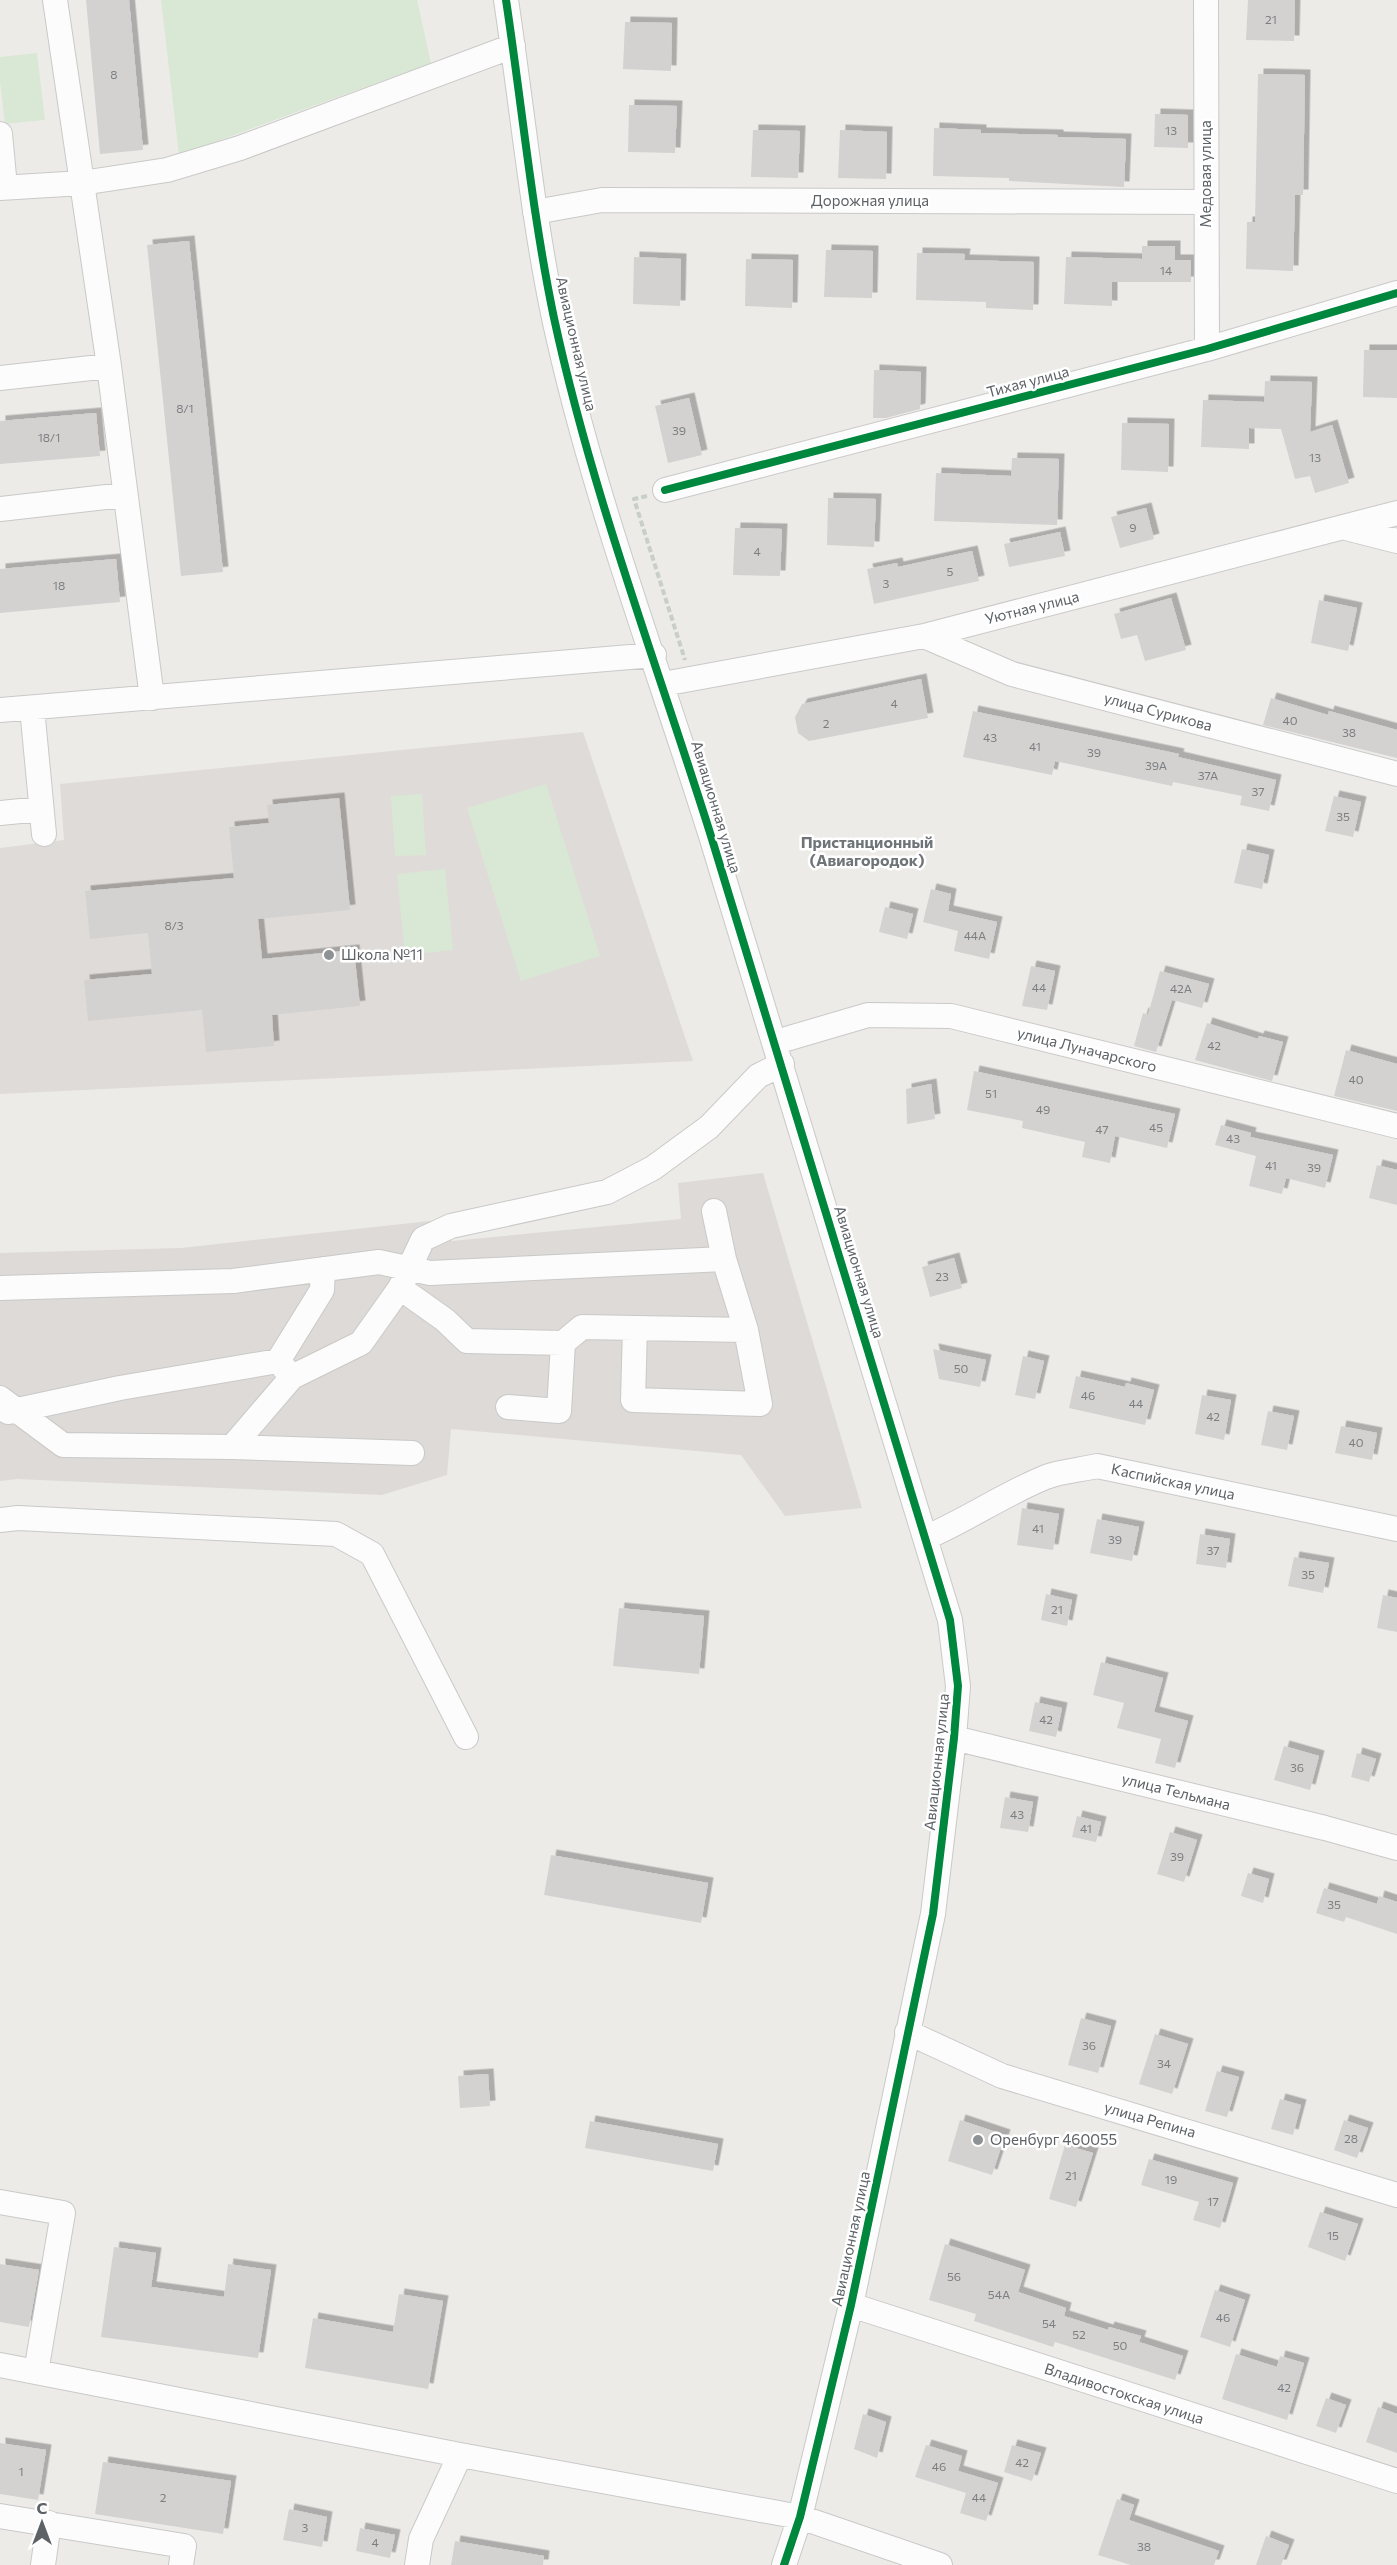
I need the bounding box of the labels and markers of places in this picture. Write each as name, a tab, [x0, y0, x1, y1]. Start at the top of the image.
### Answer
place label: Школа №11	[341, 945, 423, 963]
marker: Школа №11	[322, 948, 336, 962]
place label: Оренбург 460055	[990, 2130, 1117, 2148]
marker: Оренбург 460055	[971, 2133, 985, 2147]

